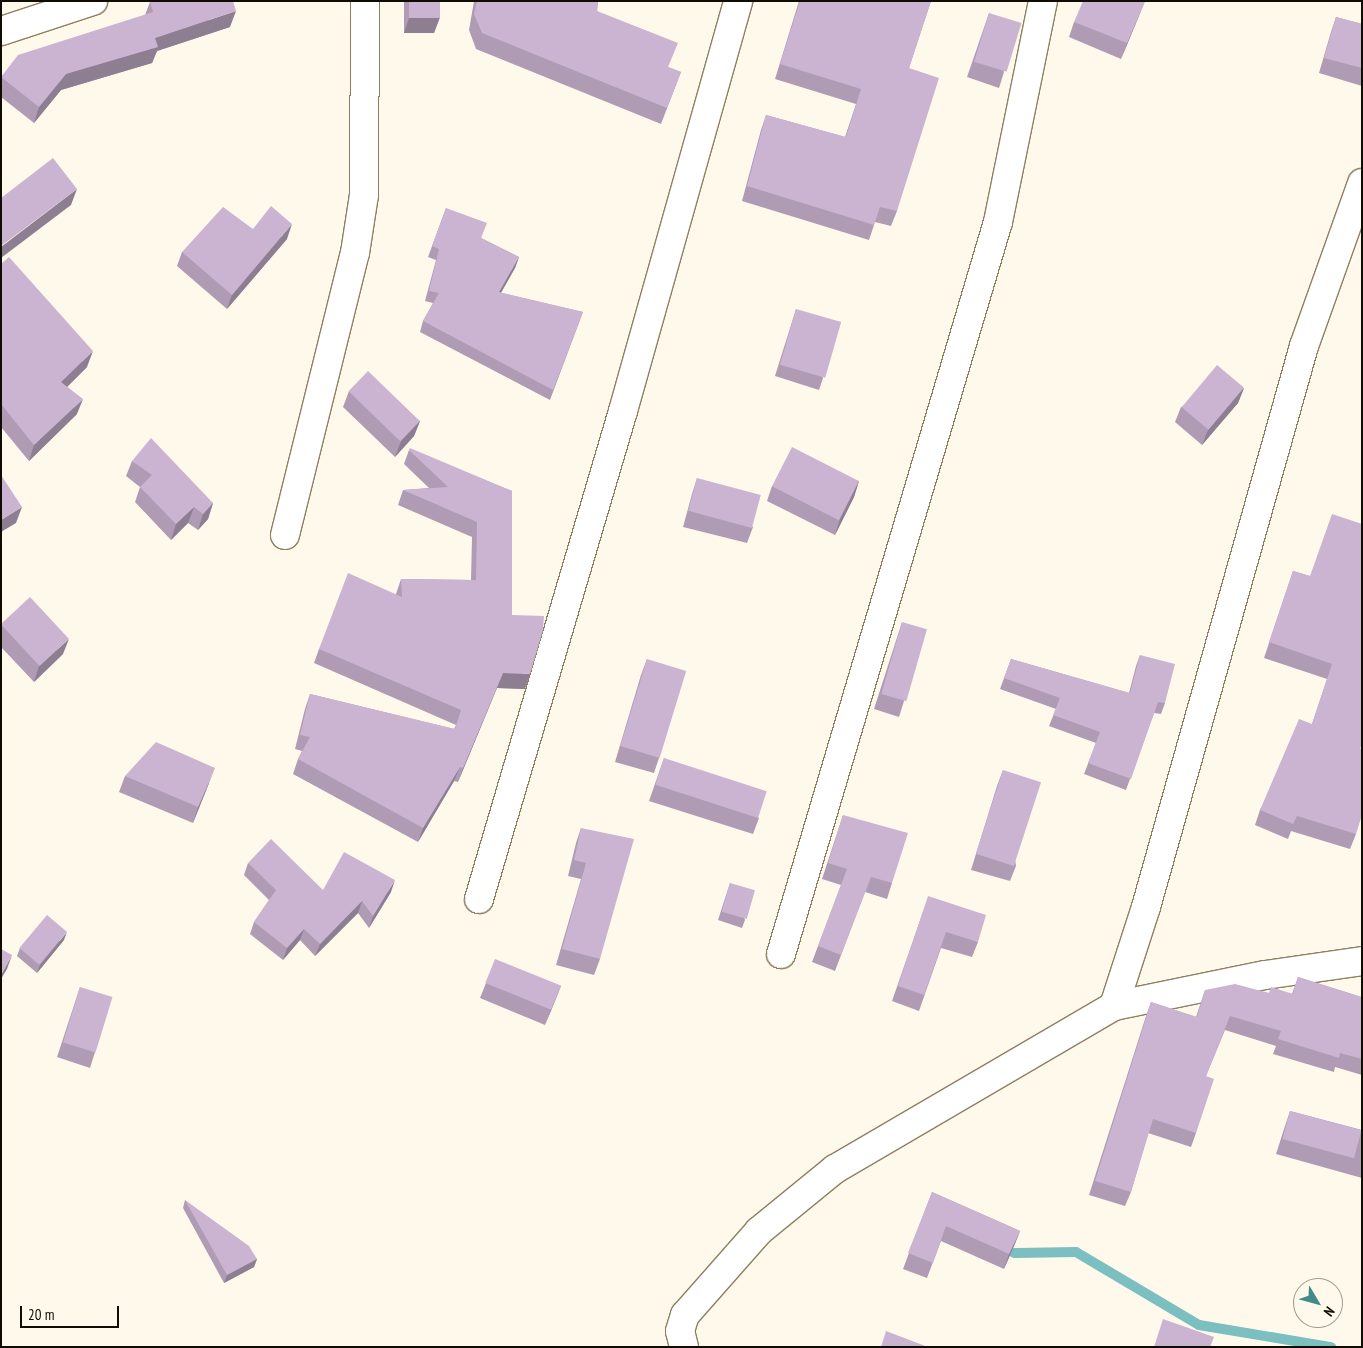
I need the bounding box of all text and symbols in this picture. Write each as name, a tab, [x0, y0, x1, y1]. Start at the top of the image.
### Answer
north arrow	[1293, 1278, 1343, 1328]
scale bar	[22, 1296, 121, 1328]
text: N	[1320, 1303, 1339, 1320]
text: 20 m	[28, 1305, 54, 1324]

